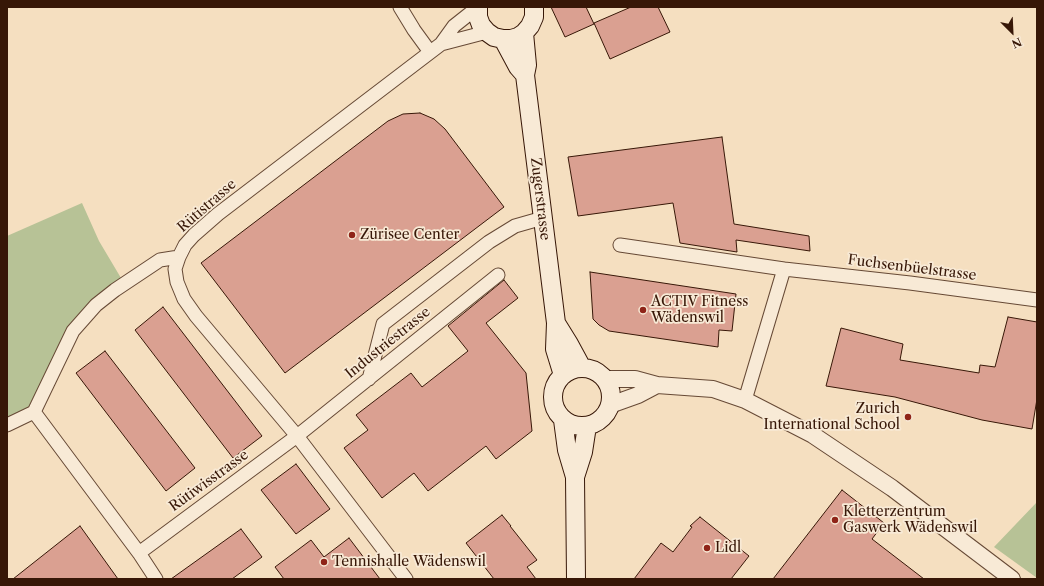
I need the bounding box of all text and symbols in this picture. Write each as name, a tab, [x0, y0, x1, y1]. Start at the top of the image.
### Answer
north arrow	[992, 12, 1032, 52]
text: N	[1010, 35, 1024, 51]
street label: Zugerstrasse	[527, 157, 553, 241]
street label: Rütistrasse	[174, 176, 240, 236]
place label: Zürisee Center	[360, 227, 459, 243]
marker: Zürisee Center	[347, 230, 357, 240]
street label: Fuchsenbüelstrasse	[847, 252, 977, 284]
place label: ACTIV Fitness Wädenswil	[651, 294, 748, 326]
street label: Industriestrasse	[342, 304, 434, 382]
marker: ACTIV Fitness Wädenswil	[638, 305, 648, 315]
place label: Zurich International School	[763, 401, 900, 434]
marker: Zurich International School	[903, 412, 913, 422]
street label: Rütiwisstrasse	[166, 447, 252, 515]
place label: Kletterzentrum Gaswerk Wädenswil	[843, 504, 977, 536]
marker: Kletterzentrum Gaswerk Wädenswil	[830, 515, 840, 525]
place label: Lidl	[715, 540, 741, 556]
marker: Lidl	[702, 543, 712, 553]
place label: Tennishalle Wädenswil	[332, 554, 486, 570]
marker: Tennishalle Wädenswil	[319, 557, 329, 567]

